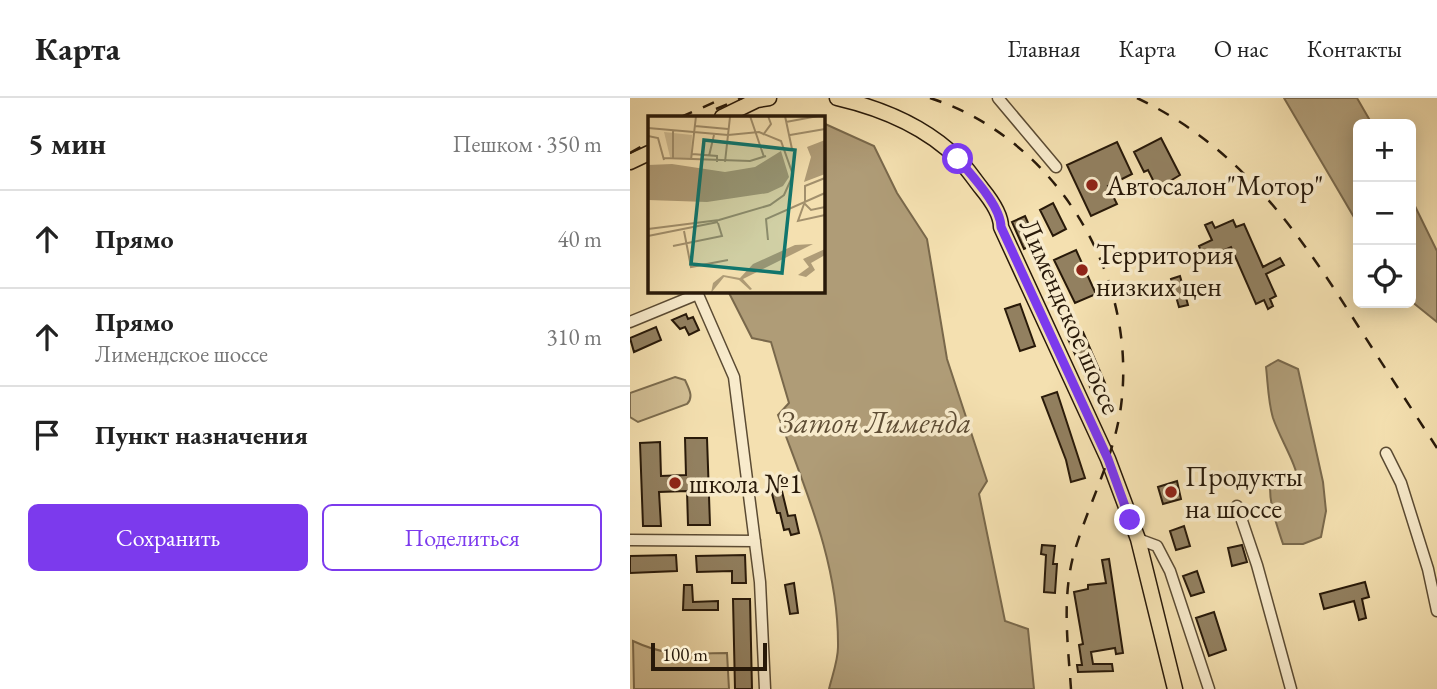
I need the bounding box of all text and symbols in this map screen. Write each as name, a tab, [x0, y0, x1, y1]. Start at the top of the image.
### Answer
text: Карта	[35, 27, 120, 70]
text: Главная	[1007, 33, 1081, 64]
text: Карта	[1119, 33, 1176, 64]
text: О нас	[1214, 33, 1269, 64]
text: Контакты	[1307, 33, 1402, 64]
inset map	[648, 116, 824, 292]
map controls	[1353, 119, 1416, 308]
button: +	[1353, 119, 1416, 182]
text: 5 мин	[28, 124, 106, 163]
text: Пешком · 350 m	[453, 129, 602, 159]
route start	[942, 143, 973, 174]
place label: Автосалон"Мотор"	[1105, 167, 1324, 203]
marker: Автосалон"Мотор"	[1084, 177, 1100, 193]
button: −	[1353, 182, 1416, 245]
street label: Лимендское шоссе	[1012, 213, 1130, 420]
icon: ahead	[28, 220, 66, 258]
text: Прямо	[95, 222, 174, 256]
text: 40 m	[557, 224, 602, 254]
place label: Территория низких цен	[1096, 236, 1234, 304]
button: locate	[1353, 245, 1416, 308]
marker: Территория низких цен	[1074, 262, 1090, 278]
text: Прямо	[95, 305, 174, 339]
icon: ahead	[28, 318, 66, 356]
text: 310 m	[546, 322, 602, 352]
text: Лимендское шоссе	[95, 339, 268, 369]
water label: Затон Лименда	[779, 403, 972, 442]
icon: arrive	[28, 416, 66, 454]
text: Пункт назначения	[95, 418, 308, 452]
place label: Продукты на шоссе	[1185, 458, 1303, 526]
place label: школа №1	[689, 465, 802, 501]
marker: школа №1	[667, 475, 683, 491]
marker: Продукты на шоссе	[1163, 484, 1179, 500]
button: Сохранить	[28, 504, 308, 571]
button: Поделиться	[322, 504, 602, 571]
route end	[1114, 504, 1145, 535]
scale bar	[651, 640, 766, 672]
text: 100 m	[662, 642, 708, 667]

